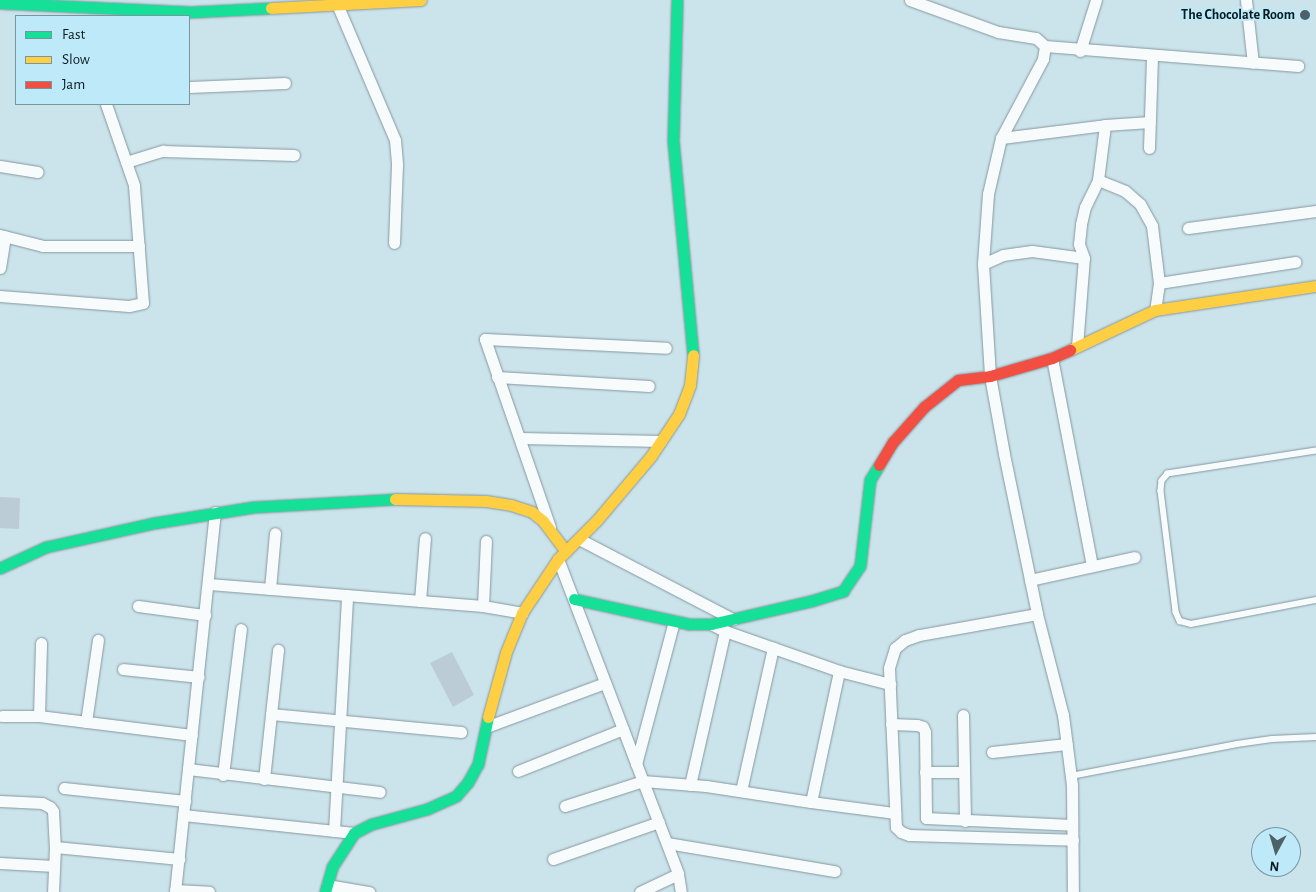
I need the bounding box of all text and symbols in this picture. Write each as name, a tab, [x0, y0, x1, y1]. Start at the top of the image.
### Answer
place label: The Chocolate Room	[1181, 7, 1295, 23]
marker: The Chocolate Room	[1299, 9, 1311, 21]
legend	[15, 15, 190, 105]
text: Fast	[62, 27, 85, 42]
text: Slow	[62, 52, 90, 67]
text: Jam	[62, 77, 85, 92]
north arrow	[1251, 827, 1301, 877]
text: N	[1269, 858, 1280, 873]

